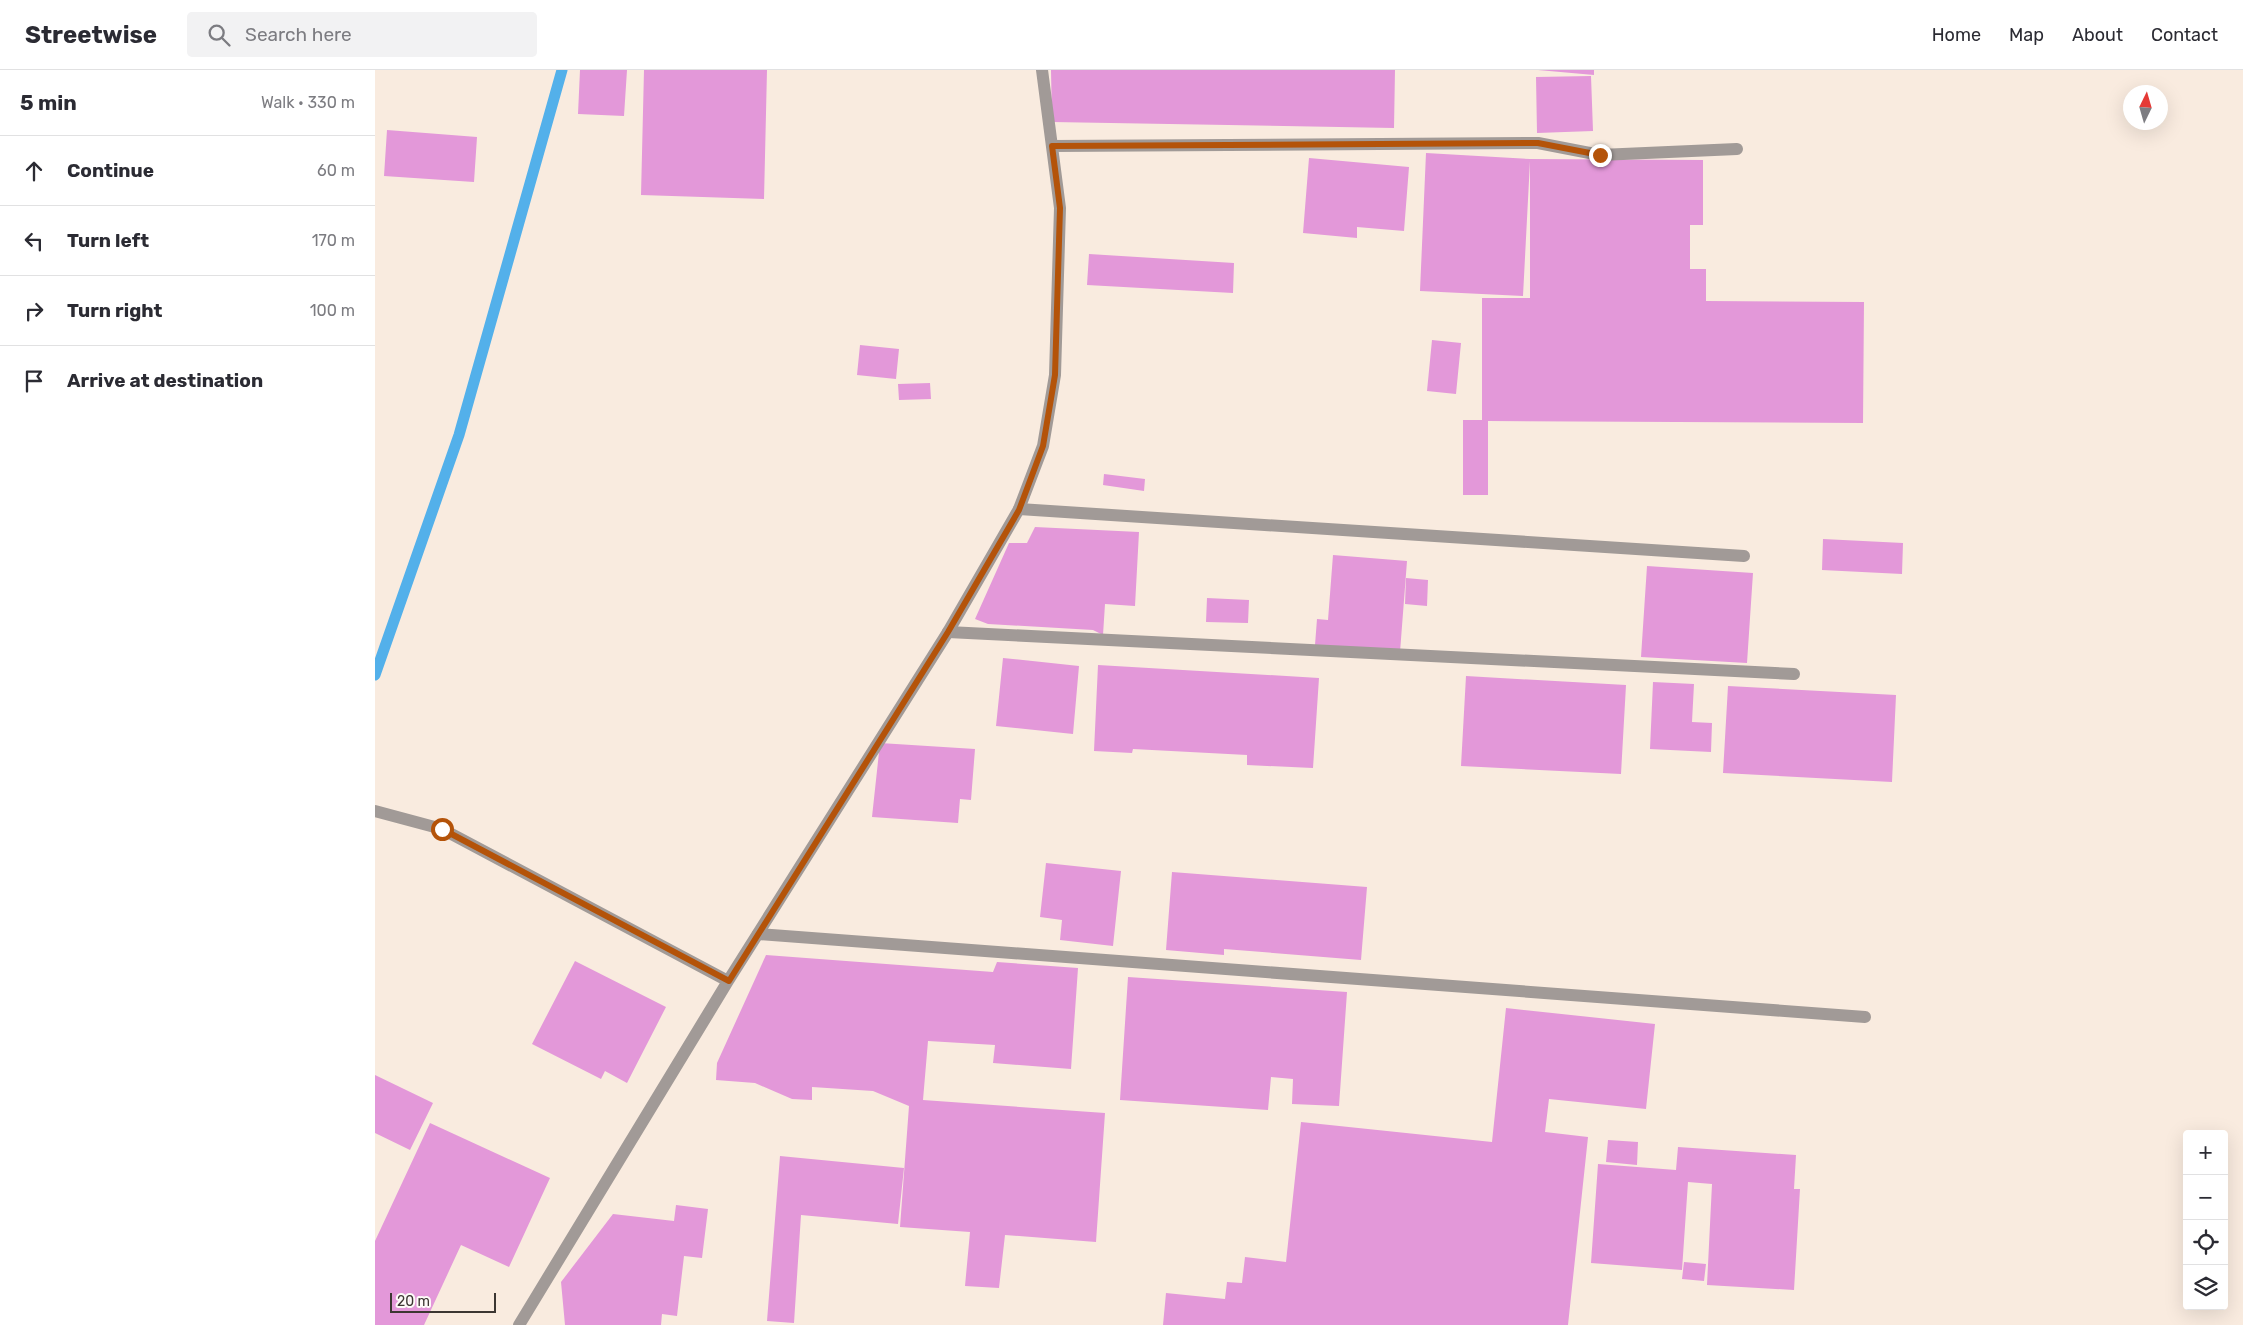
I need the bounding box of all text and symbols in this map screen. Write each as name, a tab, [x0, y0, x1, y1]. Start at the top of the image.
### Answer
search box	[187, 12, 537, 57]
text: Streetwise	[25, 21, 157, 49]
icon: search	[205, 21, 233, 49]
text: Search here	[245, 23, 352, 46]
text: Home	[1932, 24, 1981, 46]
text: Map	[2009, 24, 2044, 46]
text: About	[2072, 24, 2123, 46]
text: Contact	[2151, 24, 2218, 46]
north arrow	[2123, 85, 2168, 130]
text: 5 min	[20, 90, 77, 115]
text: Walk · 330 m	[261, 93, 355, 112]
route end	[1589, 144, 1612, 167]
icon: ahead	[20, 157, 48, 185]
text: Continue	[67, 159, 154, 182]
text: 60 m	[317, 161, 355, 180]
icon: left	[20, 227, 48, 255]
text: Turn left	[67, 229, 149, 252]
text: 170 m	[312, 231, 355, 250]
icon: right	[20, 297, 48, 325]
text: Turn right	[67, 299, 162, 322]
text: 100 m	[310, 301, 355, 320]
icon: arrive	[20, 367, 48, 395]
text: Arrive at destination	[67, 369, 263, 392]
route start	[431, 818, 454, 841]
map controls	[2183, 1130, 2228, 1310]
button: +	[2183, 1130, 2228, 1175]
button: −	[2183, 1175, 2228, 1220]
button: locate	[2183, 1220, 2228, 1265]
button: layers	[2183, 1265, 2228, 1310]
scale bar	[390, 1290, 496, 1313]
text: 20 m	[397, 1293, 430, 1310]

